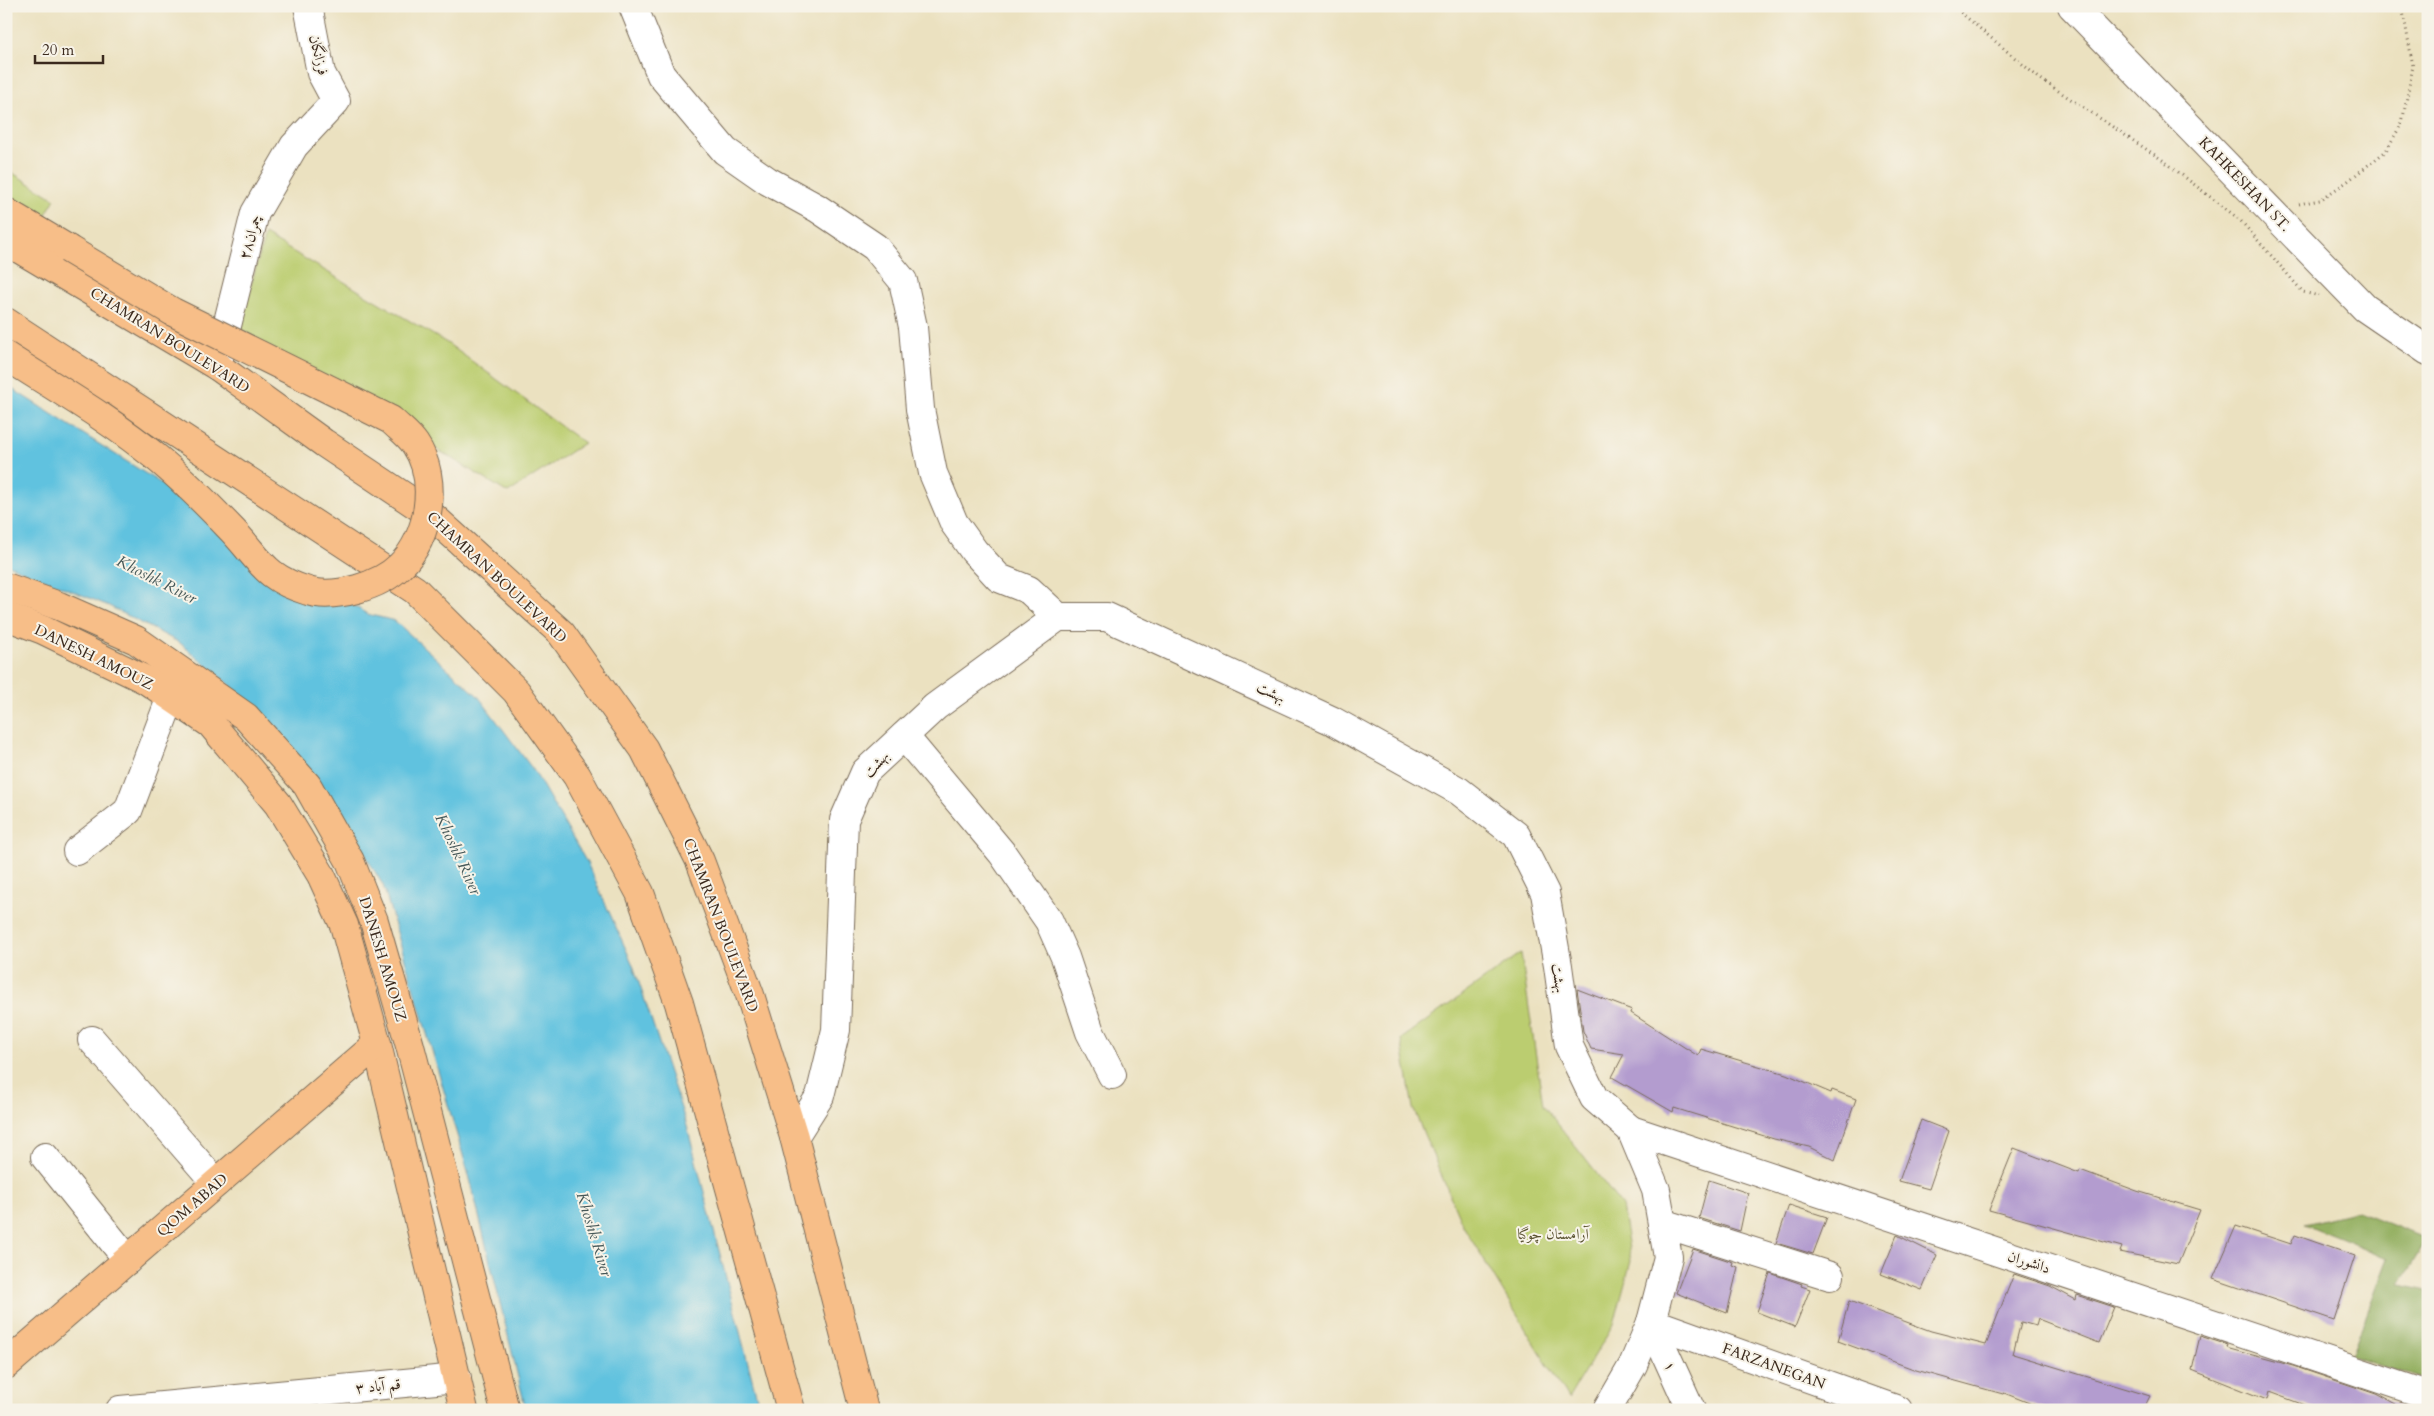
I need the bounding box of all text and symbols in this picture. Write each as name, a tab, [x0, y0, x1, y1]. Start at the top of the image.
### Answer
scale bar	[35, 32, 102, 64]
street label: فرزانگان	[304, 33, 334, 77]
text: 20 m	[42, 40, 74, 60]
street label: KAHKESHAN ST.	[2195, 132, 2295, 236]
street label: چمران۲۸	[234, 212, 266, 262]
street label: CHAMRAN BOULEVARD	[86, 283, 254, 397]
street label: CHAMRAN BOULEVARD	[423, 507, 571, 647]
water label: Khoshk River	[113, 550, 201, 610]
street label: DANESH AMOUZ	[31, 620, 157, 694]
street label: بهشت	[1253, 677, 1289, 707]
street label: بهشت	[859, 746, 893, 782]
water label: Khoshk River	[430, 810, 487, 899]
street label: CHAMRAN BOULEVARD	[679, 835, 763, 1015]
street label: DANESH AMOUZ	[354, 894, 412, 1024]
street label: بهشت	[1547, 962, 1571, 994]
street label: QOM ABAD	[152, 1169, 232, 1241]
water label: Khoshk River	[571, 1189, 618, 1280]
park label: آرامستان چوگیا	[1517, 1224, 1590, 1244]
street label: دانشوران	[2005, 1246, 2053, 1278]
street label: FARZANEGAN	[1720, 1338, 1829, 1394]
street label: ۱	[1659, 1358, 1681, 1374]
street label: ۳ قم آباد	[354, 1374, 402, 1402]

